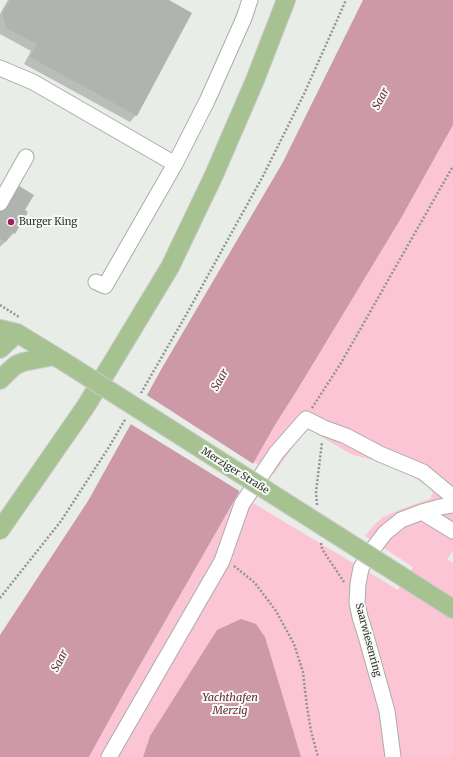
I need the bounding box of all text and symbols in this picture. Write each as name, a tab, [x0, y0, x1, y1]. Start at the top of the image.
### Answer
water label: Saar	[370, 86, 392, 112]
place label: Burger King	[19, 216, 77, 228]
marker: Burger King	[6, 217, 16, 227]
water label: Saar	[209, 367, 231, 393]
street label: Merziger Straße	[199, 445, 271, 497]
street label: Saarwiesenring	[352, 602, 384, 678]
water label: Saar	[49, 648, 71, 674]
water label: Yachthafen Merzig	[202, 691, 258, 717]

